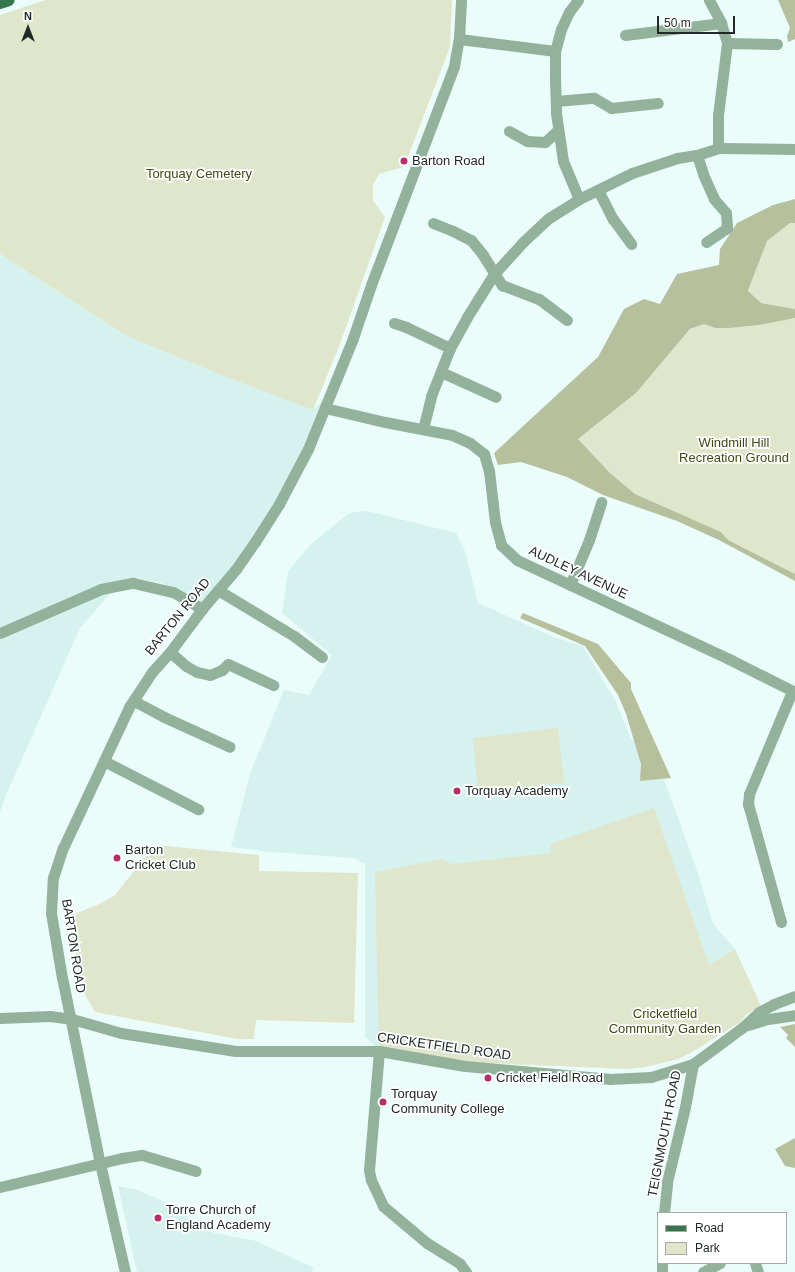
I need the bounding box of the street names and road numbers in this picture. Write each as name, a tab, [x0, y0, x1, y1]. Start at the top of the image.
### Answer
street label: AUDLEY AVENUE	[526, 543, 630, 603]
street label: BARTON ROAD	[142, 575, 214, 659]
street label: BARTON ROAD	[58, 898, 88, 994]
street label: CRICKETFIELD ROAD	[376, 1030, 512, 1064]
street label: TEIGNMOUTH ROAD	[645, 1069, 685, 1199]

